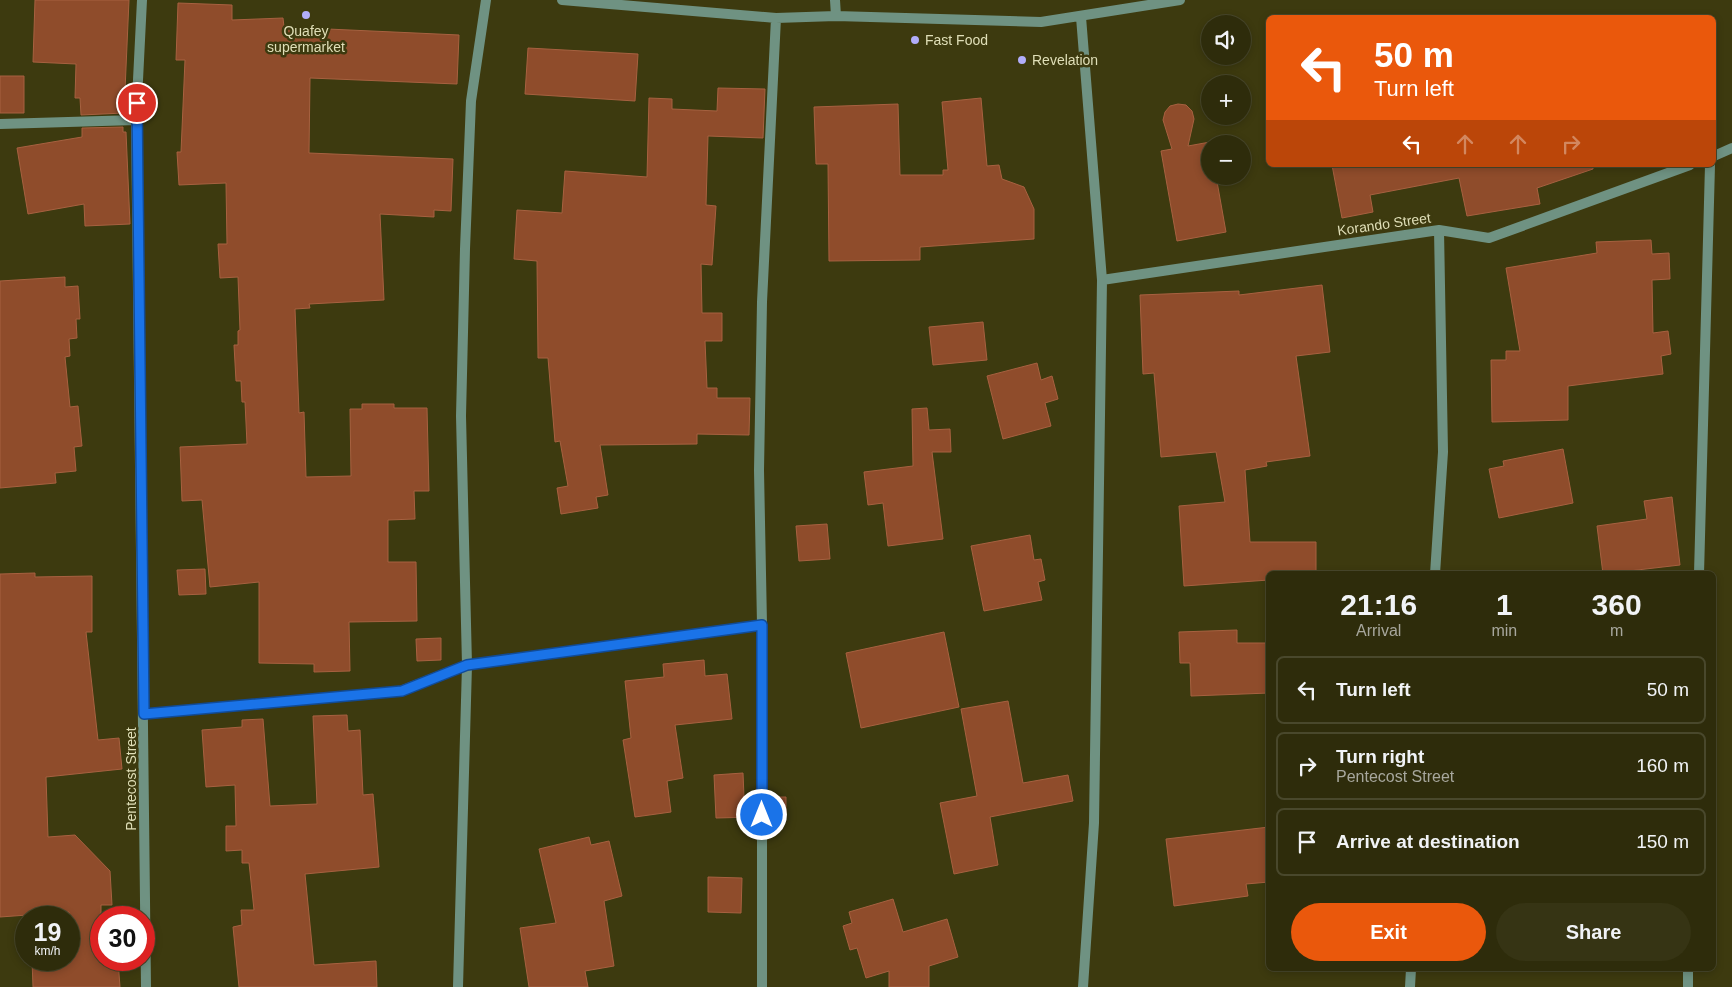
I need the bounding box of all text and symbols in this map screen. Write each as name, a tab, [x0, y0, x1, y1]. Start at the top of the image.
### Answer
marker: Quafey supermarket	[300, 9, 312, 21]
map controls	[1201, 15, 1251, 185]
button: sound	[1201, 15, 1251, 65]
place label: Quafey supermarket	[267, 23, 345, 55]
place label: Fast Food	[925, 32, 988, 48]
marker: Fast Food	[909, 34, 921, 46]
icon: left	[1291, 35, 1356, 100]
text: 50 m	[1374, 35, 1454, 74]
place label: Revelation	[1032, 52, 1098, 68]
marker: Revelation	[1016, 54, 1028, 66]
button: +	[1201, 75, 1251, 125]
text: Turn left	[1374, 76, 1454, 101]
pin	[116, 82, 158, 124]
icon: arrive	[123, 89, 151, 117]
icon: left	[1398, 130, 1426, 158]
icon: ahead	[1451, 130, 1479, 158]
icon: ahead	[1504, 130, 1532, 158]
icon: right	[1557, 130, 1585, 158]
button: −	[1201, 135, 1251, 185]
street label: Korando Street	[1336, 210, 1432, 238]
text: 21:16	[1340, 588, 1417, 621]
text: 1	[1496, 588, 1513, 621]
text: 360	[1592, 588, 1642, 621]
text: Arrival	[1356, 622, 1401, 639]
text: min	[1491, 622, 1517, 639]
text: m	[1610, 622, 1623, 639]
icon: left	[1293, 676, 1321, 704]
text: Turn left	[1336, 679, 1411, 700]
text: 50 m	[1647, 679, 1689, 700]
street label: Pentecost Street	[123, 727, 139, 831]
text: Turn right	[1336, 746, 1424, 767]
icon: right	[1293, 752, 1321, 780]
text: 160 m	[1636, 755, 1689, 776]
text: Pentecost Street	[1336, 768, 1454, 785]
position arrow	[735, 788, 787, 840]
icon: arrive	[1293, 828, 1321, 856]
text: Arrive at destination	[1336, 831, 1520, 852]
text: 150 m	[1636, 831, 1689, 852]
button: Exit	[1291, 903, 1486, 961]
button: Share	[1496, 903, 1691, 961]
speed limit sign: 30	[90, 906, 155, 971]
text: 19	[34, 918, 61, 946]
text: km/h	[34, 944, 61, 958]

